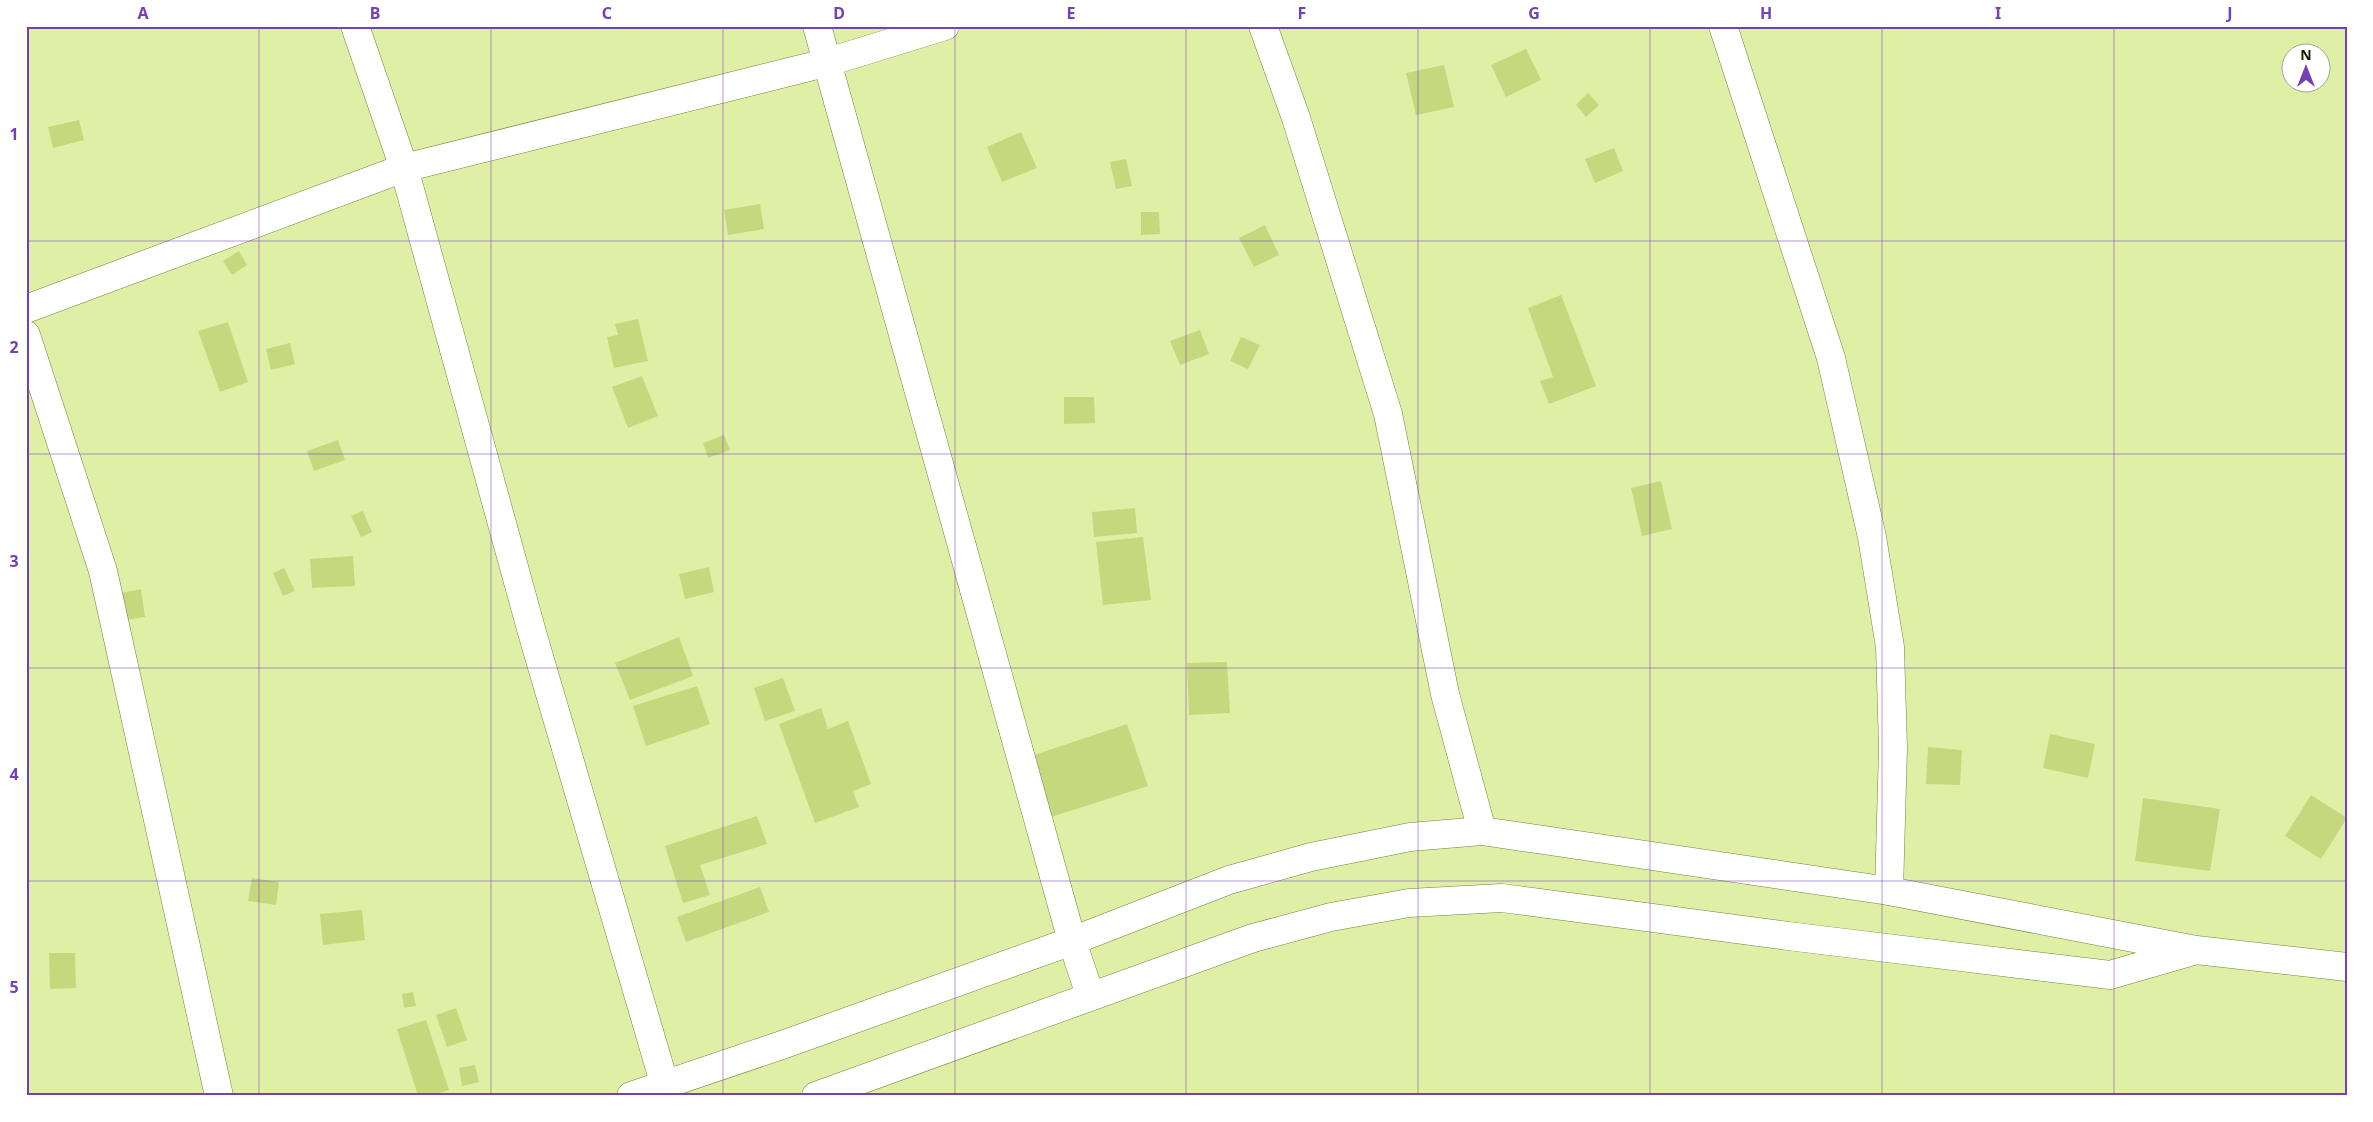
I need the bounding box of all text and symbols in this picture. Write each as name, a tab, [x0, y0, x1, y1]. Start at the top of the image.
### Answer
text: A	[137, 2, 149, 24]
text: B	[370, 2, 380, 24]
text: C	[602, 2, 612, 24]
text: D	[833, 2, 845, 24]
text: E	[1067, 2, 1076, 24]
text: F	[1298, 2, 1306, 24]
text: G	[1528, 2, 1540, 24]
text: H	[1760, 2, 1772, 24]
text: I	[1995, 2, 2001, 24]
text: J	[2225, 2, 2233, 24]
north arrow	[2280, 42, 2330, 92]
text: N	[2300, 45, 2312, 64]
text: 1	[9, 123, 19, 145]
text: 2	[9, 336, 19, 358]
text: 3	[9, 550, 19, 572]
text: 4	[9, 763, 19, 785]
text: 5	[9, 976, 19, 998]

